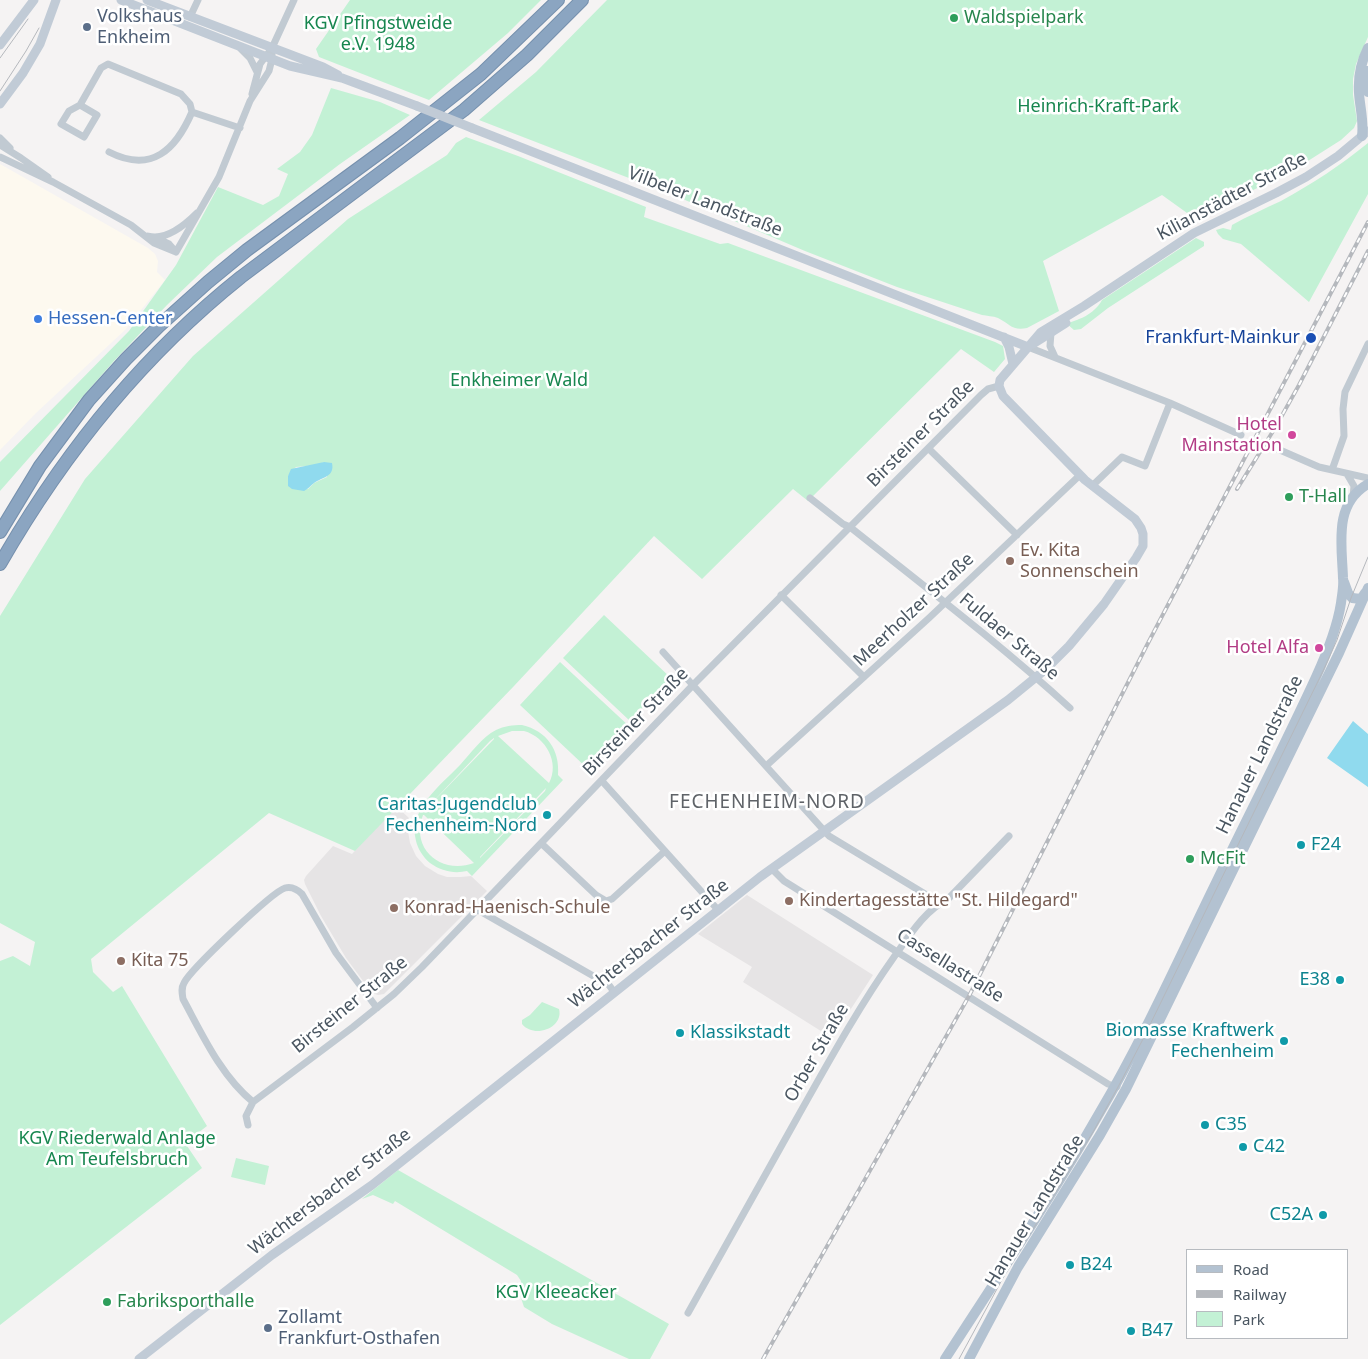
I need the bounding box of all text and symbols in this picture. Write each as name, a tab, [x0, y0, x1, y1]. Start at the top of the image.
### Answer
place label: Volkshaus Enkheim	[97, 6, 182, 48]
place label: Waldspielpark	[964, 7, 1084, 29]
marker: Waldspielpark	[948, 12, 960, 24]
park label: KGV Pfingstweide e.V. 1948	[304, 13, 452, 56]
marker: Volkshaus Enkheim	[81, 21, 93, 33]
park label: Heinrich-Kraft-Park	[1017, 96, 1179, 118]
street label: Kilianstädter Straße	[1153, 148, 1311, 246]
street label: Vilbeler Landstraße	[625, 163, 785, 241]
place label: Hessen-Center	[48, 308, 173, 330]
marker: Hessen-Center	[32, 313, 44, 325]
place label: Frankfurt-Mainkur	[1145, 327, 1300, 349]
marker: Frankfurt-Mainkur	[1304, 331, 1318, 345]
park label: Enkheimer Wald	[450, 370, 588, 392]
street label: Birsteiner Straße	[863, 376, 979, 492]
place label: Hotel Mainstation	[1181, 414, 1282, 456]
marker: Hotel Mainstation	[1286, 429, 1298, 441]
place label: T-Hall	[1299, 486, 1347, 508]
marker: T-Hall	[1283, 491, 1295, 503]
place label: Ev. Kita Sonnenschein	[1020, 540, 1139, 582]
street label: Meerholzer Straße	[849, 549, 979, 671]
marker: Ev. Kita Sonnenschein	[1004, 555, 1016, 567]
street label: Fuldaer Straße	[955, 589, 1063, 685]
place label: Hotel Alfa	[1226, 637, 1309, 659]
marker: Hotel Alfa	[1313, 642, 1325, 654]
street label: Birsteiner Straße	[579, 663, 693, 781]
street label: Hanauer Landstraße	[1212, 672, 1308, 838]
district label: FECHENHEIM-NORD	[667, 792, 867, 814]
place label: Caritas-Jugendclub Fechenheim-Nord	[378, 794, 537, 836]
marker: Caritas-Jugendclub Fechenheim-Nord	[541, 809, 553, 821]
place label: F24	[1311, 834, 1341, 856]
marker: F24	[1295, 839, 1307, 851]
place label: McFit	[1200, 848, 1245, 870]
marker: McFit	[1184, 853, 1196, 865]
street label: Wächtersbacher Straße	[565, 875, 733, 1013]
place label: Kindertagesstätte "St. Hildegard"	[799, 890, 1078, 912]
marker: Kindertagesstätte "St. Hildegard"	[783, 895, 795, 907]
place label: Konrad-Haenisch-Schule	[404, 897, 610, 919]
marker: Konrad-Haenisch-Schule	[388, 902, 400, 914]
street label: Cassellastraße	[893, 925, 1007, 1007]
place label: Kita 75	[131, 950, 189, 972]
street label: Birsteiner Straße	[288, 952, 412, 1058]
marker: Kita 75	[115, 955, 127, 967]
place label: E38	[1299, 969, 1330, 991]
marker: E38	[1334, 974, 1346, 986]
street label: Orber Straße	[780, 1000, 854, 1106]
place label: Biomasse Kraftwerk Fechenheim	[1105, 1020, 1274, 1062]
place label: Klassikstadt	[690, 1022, 790, 1044]
marker: Klassikstadt	[674, 1027, 686, 1039]
marker: Biomasse Kraftwerk Fechenheim	[1278, 1035, 1290, 1047]
place label: C35	[1215, 1114, 1247, 1136]
marker: C35	[1199, 1119, 1211, 1131]
street label: Wächtersbacher Straße	[245, 1124, 415, 1260]
park label: KGV Riederwald Anlage Am Teufelsbruch	[18, 1128, 216, 1170]
street label: Hanauer Landstraße	[981, 1131, 1089, 1291]
place label: C42	[1253, 1136, 1285, 1158]
marker: C42	[1237, 1141, 1249, 1153]
place label: C52A	[1270, 1204, 1313, 1226]
marker: C52A	[1317, 1209, 1329, 1221]
legend	[1186, 1249, 1348, 1339]
place label: B24	[1080, 1254, 1112, 1276]
marker: B24	[1064, 1259, 1076, 1271]
text: Road	[1233, 1259, 1269, 1279]
park label: KGV Kleeacker	[495, 1282, 617, 1304]
text: Railway	[1233, 1284, 1286, 1304]
place label: Fabriksporthalle	[117, 1291, 254, 1313]
marker: Fabriksporthalle	[101, 1296, 113, 1308]
place label: Zollamt Frankfurt-Osthafen	[278, 1307, 440, 1350]
text: Park	[1233, 1309, 1265, 1329]
place label: B47	[1141, 1320, 1173, 1342]
marker: Zollamt Frankfurt-Osthafen	[262, 1322, 274, 1334]
marker: B47	[1125, 1325, 1137, 1337]

